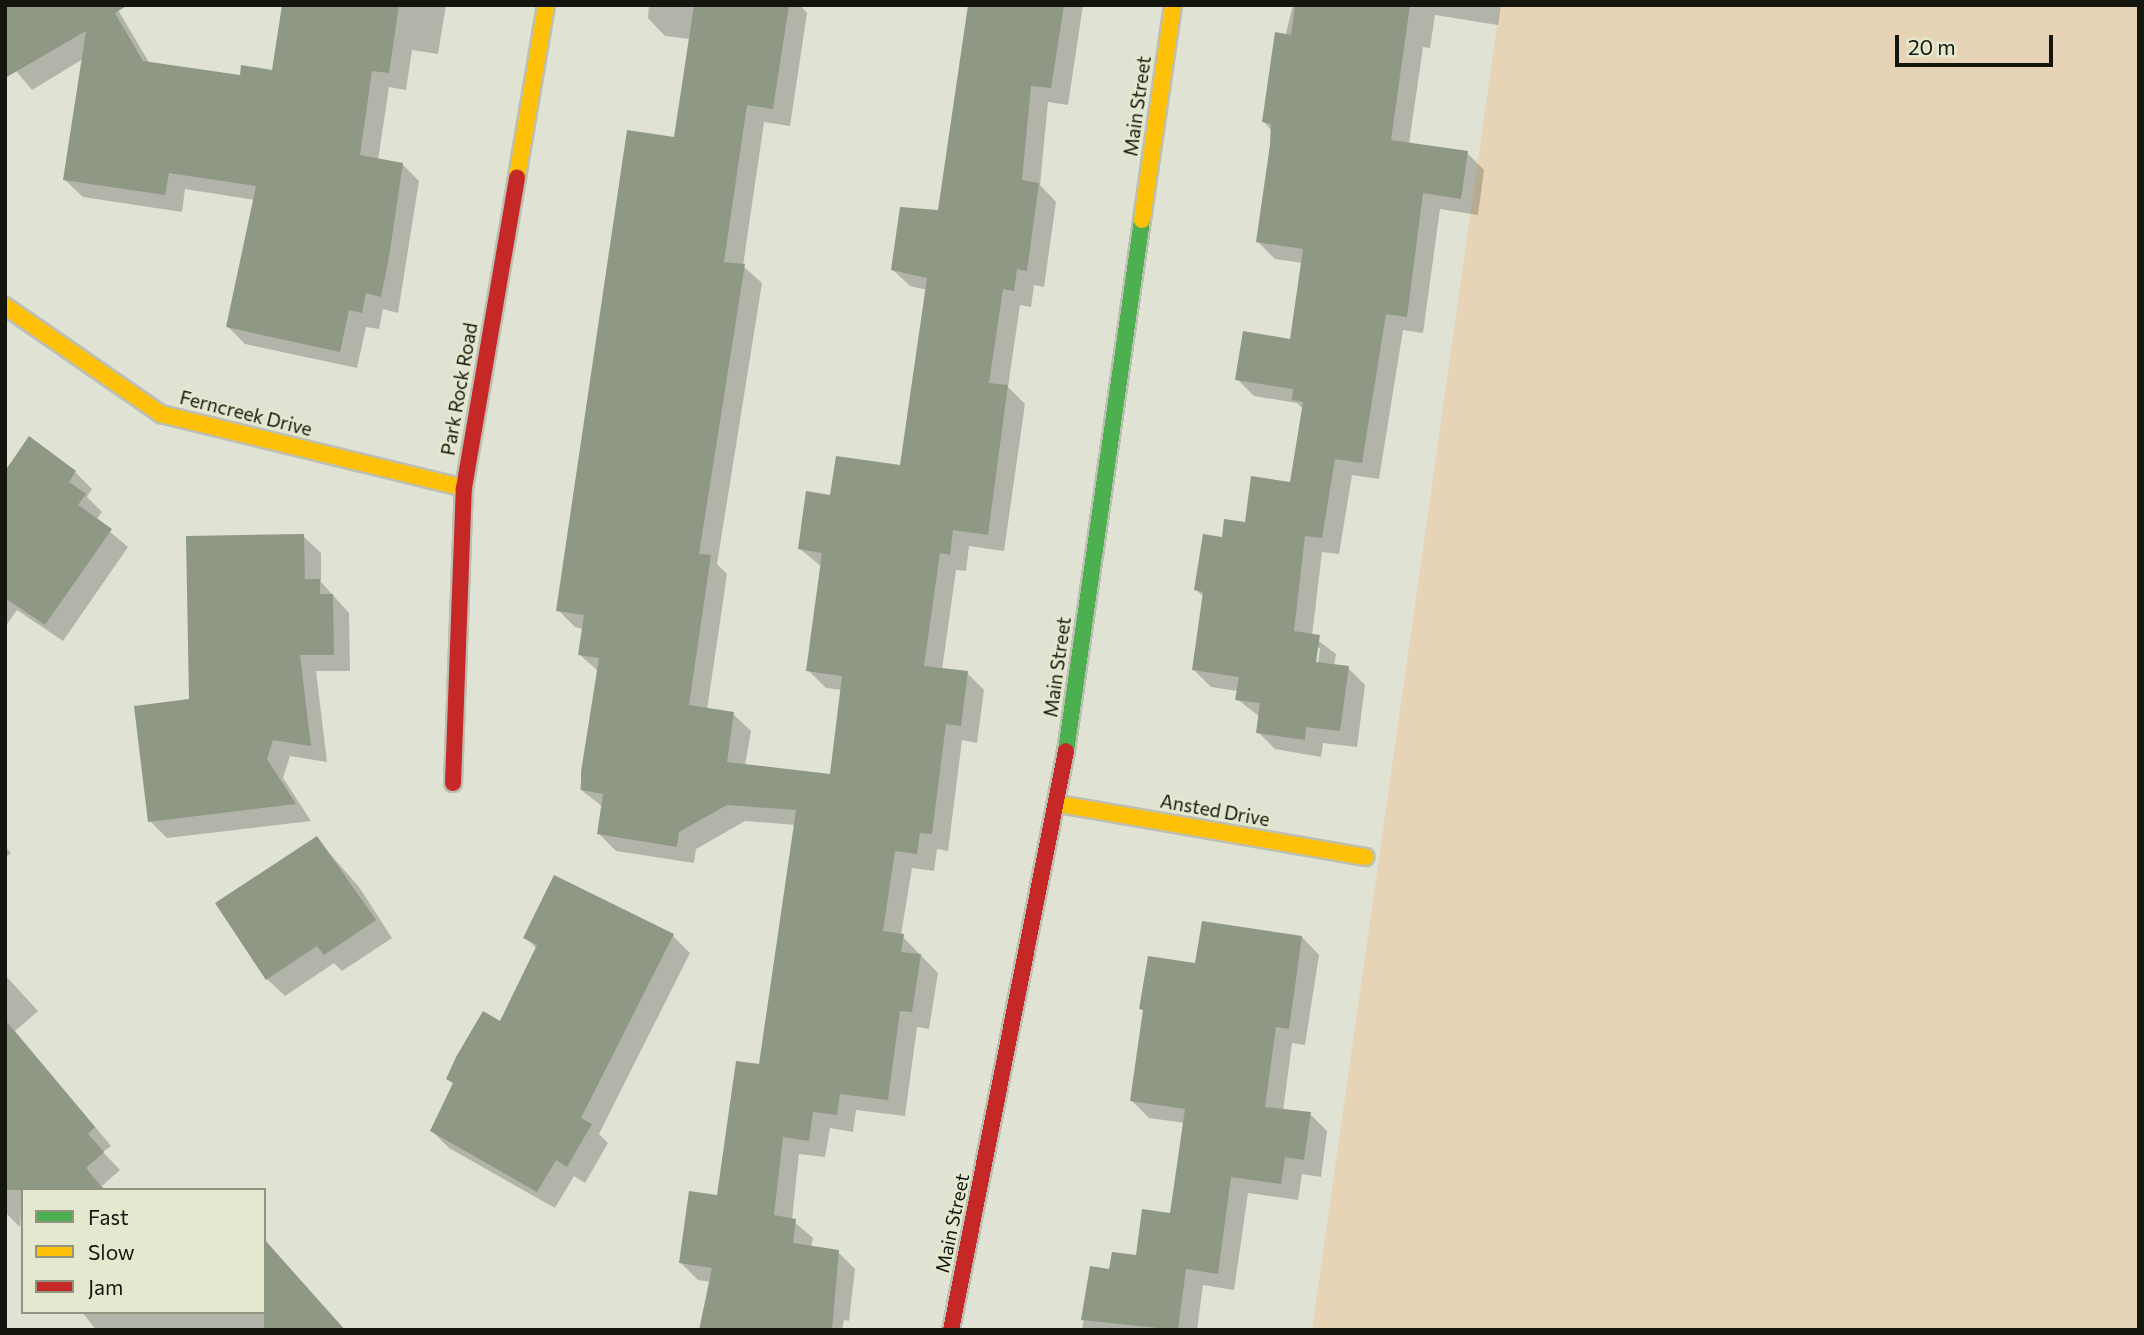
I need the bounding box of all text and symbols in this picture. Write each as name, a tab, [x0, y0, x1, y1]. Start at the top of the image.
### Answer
scale bar	[1899, 21, 2056, 65]
text: 20 m	[1908, 34, 1956, 59]
street label: Main Street	[1119, 54, 1155, 158]
street label: Park Rock Road	[436, 321, 482, 457]
street label: Ferncreek Drive	[177, 386, 315, 440]
street label: Main Street	[1039, 615, 1075, 719]
street label: Ansted Drive	[1158, 789, 1272, 831]
street label: Main Street	[930, 1171, 974, 1275]
legend	[21, 1188, 266, 1314]
text: Fast	[88, 1204, 129, 1229]
text: Slow	[88, 1239, 135, 1264]
text: Jam	[88, 1274, 123, 1299]

